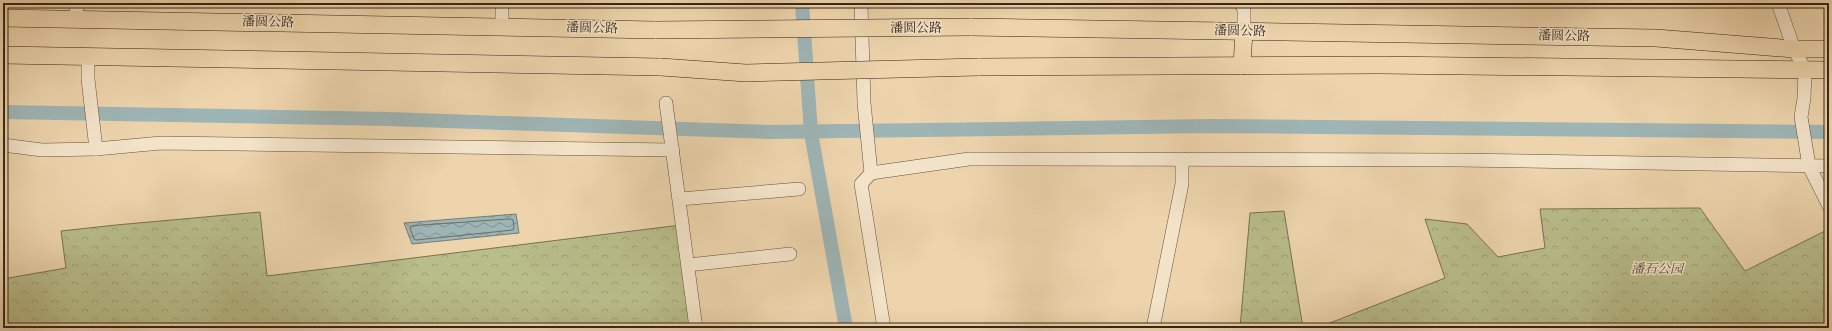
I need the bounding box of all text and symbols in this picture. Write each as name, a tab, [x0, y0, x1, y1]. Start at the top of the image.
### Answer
street label: 潘圆公路	[242, 13, 294, 31]
street label: 潘圆公路	[566, 19, 618, 37]
street label: 潘圆公路	[890, 19, 942, 37]
street label: 潘圆公路	[1214, 22, 1266, 40]
street label: 潘圆公路	[1538, 27, 1590, 45]
park label: 潘石公园	[1631, 260, 1685, 278]

